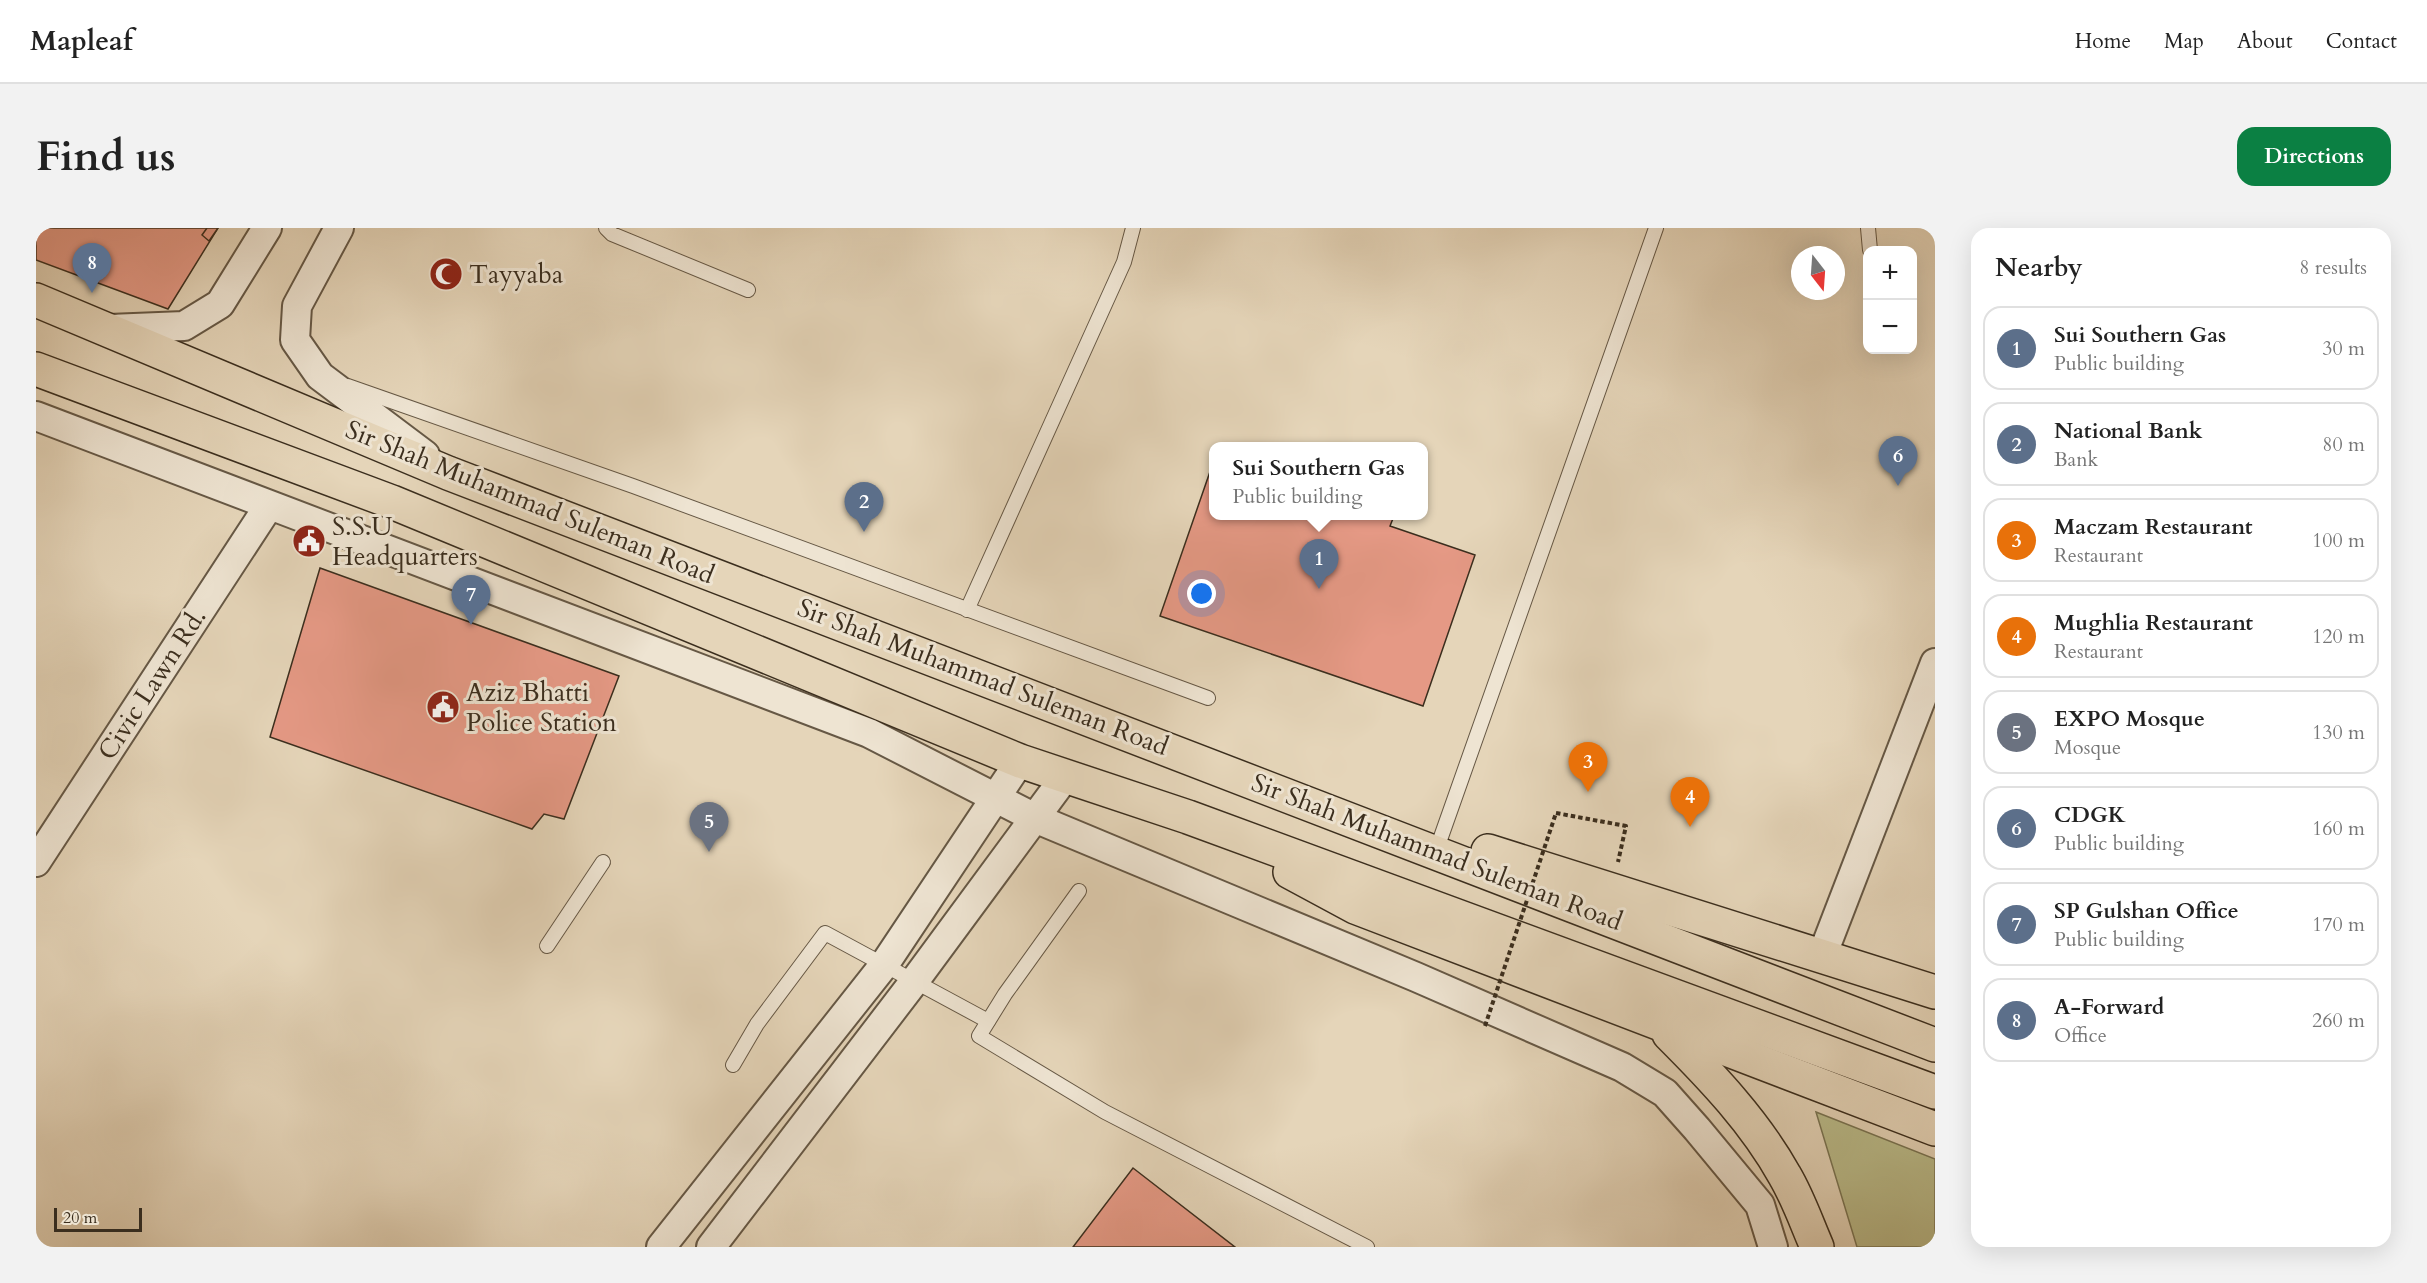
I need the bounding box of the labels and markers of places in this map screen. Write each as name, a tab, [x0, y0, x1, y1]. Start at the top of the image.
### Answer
pin: 8	[72, 244, 112, 293]
mosque icon: Tayyaba	[428, 256, 464, 292]
place label: Tayyaba	[469, 257, 563, 292]
pin: 6	[1878, 436, 1918, 486]
pin: 2	[844, 482, 884, 532]
place label: S.S.U Headquarters	[332, 509, 478, 574]
public building icon: S.S.U Headquarters	[291, 523, 327, 559]
pin: 1	[1300, 540, 1338, 589]
pin: 7	[452, 576, 490, 625]
place label: Aziz Bhatti Police Station	[466, 675, 617, 740]
public building icon: Aziz Bhatti Police Station	[425, 689, 461, 725]
pin: 3	[1568, 742, 1608, 792]
pin: 4	[1670, 778, 1710, 827]
pin: 5	[690, 802, 728, 852]

